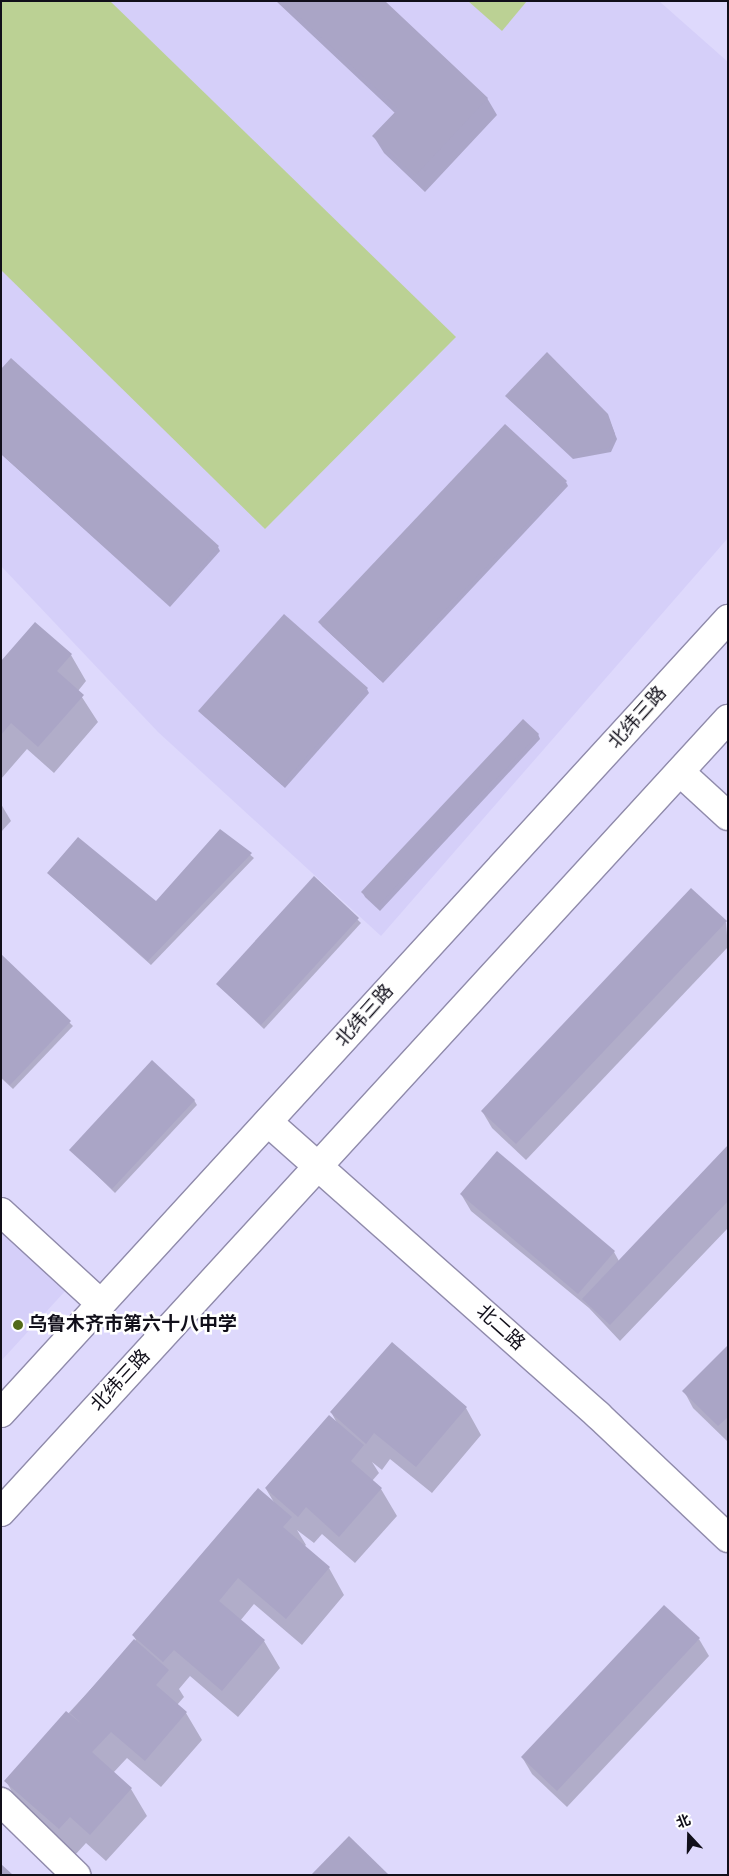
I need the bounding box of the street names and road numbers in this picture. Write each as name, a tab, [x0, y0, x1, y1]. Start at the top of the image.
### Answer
street label: 北纬三路	[604, 682, 672, 754]
street label: 北纬三路	[331, 980, 399, 1052]
street label: 北二路	[471, 1300, 529, 1356]
street label: 北纬三路	[87, 1345, 155, 1417]

